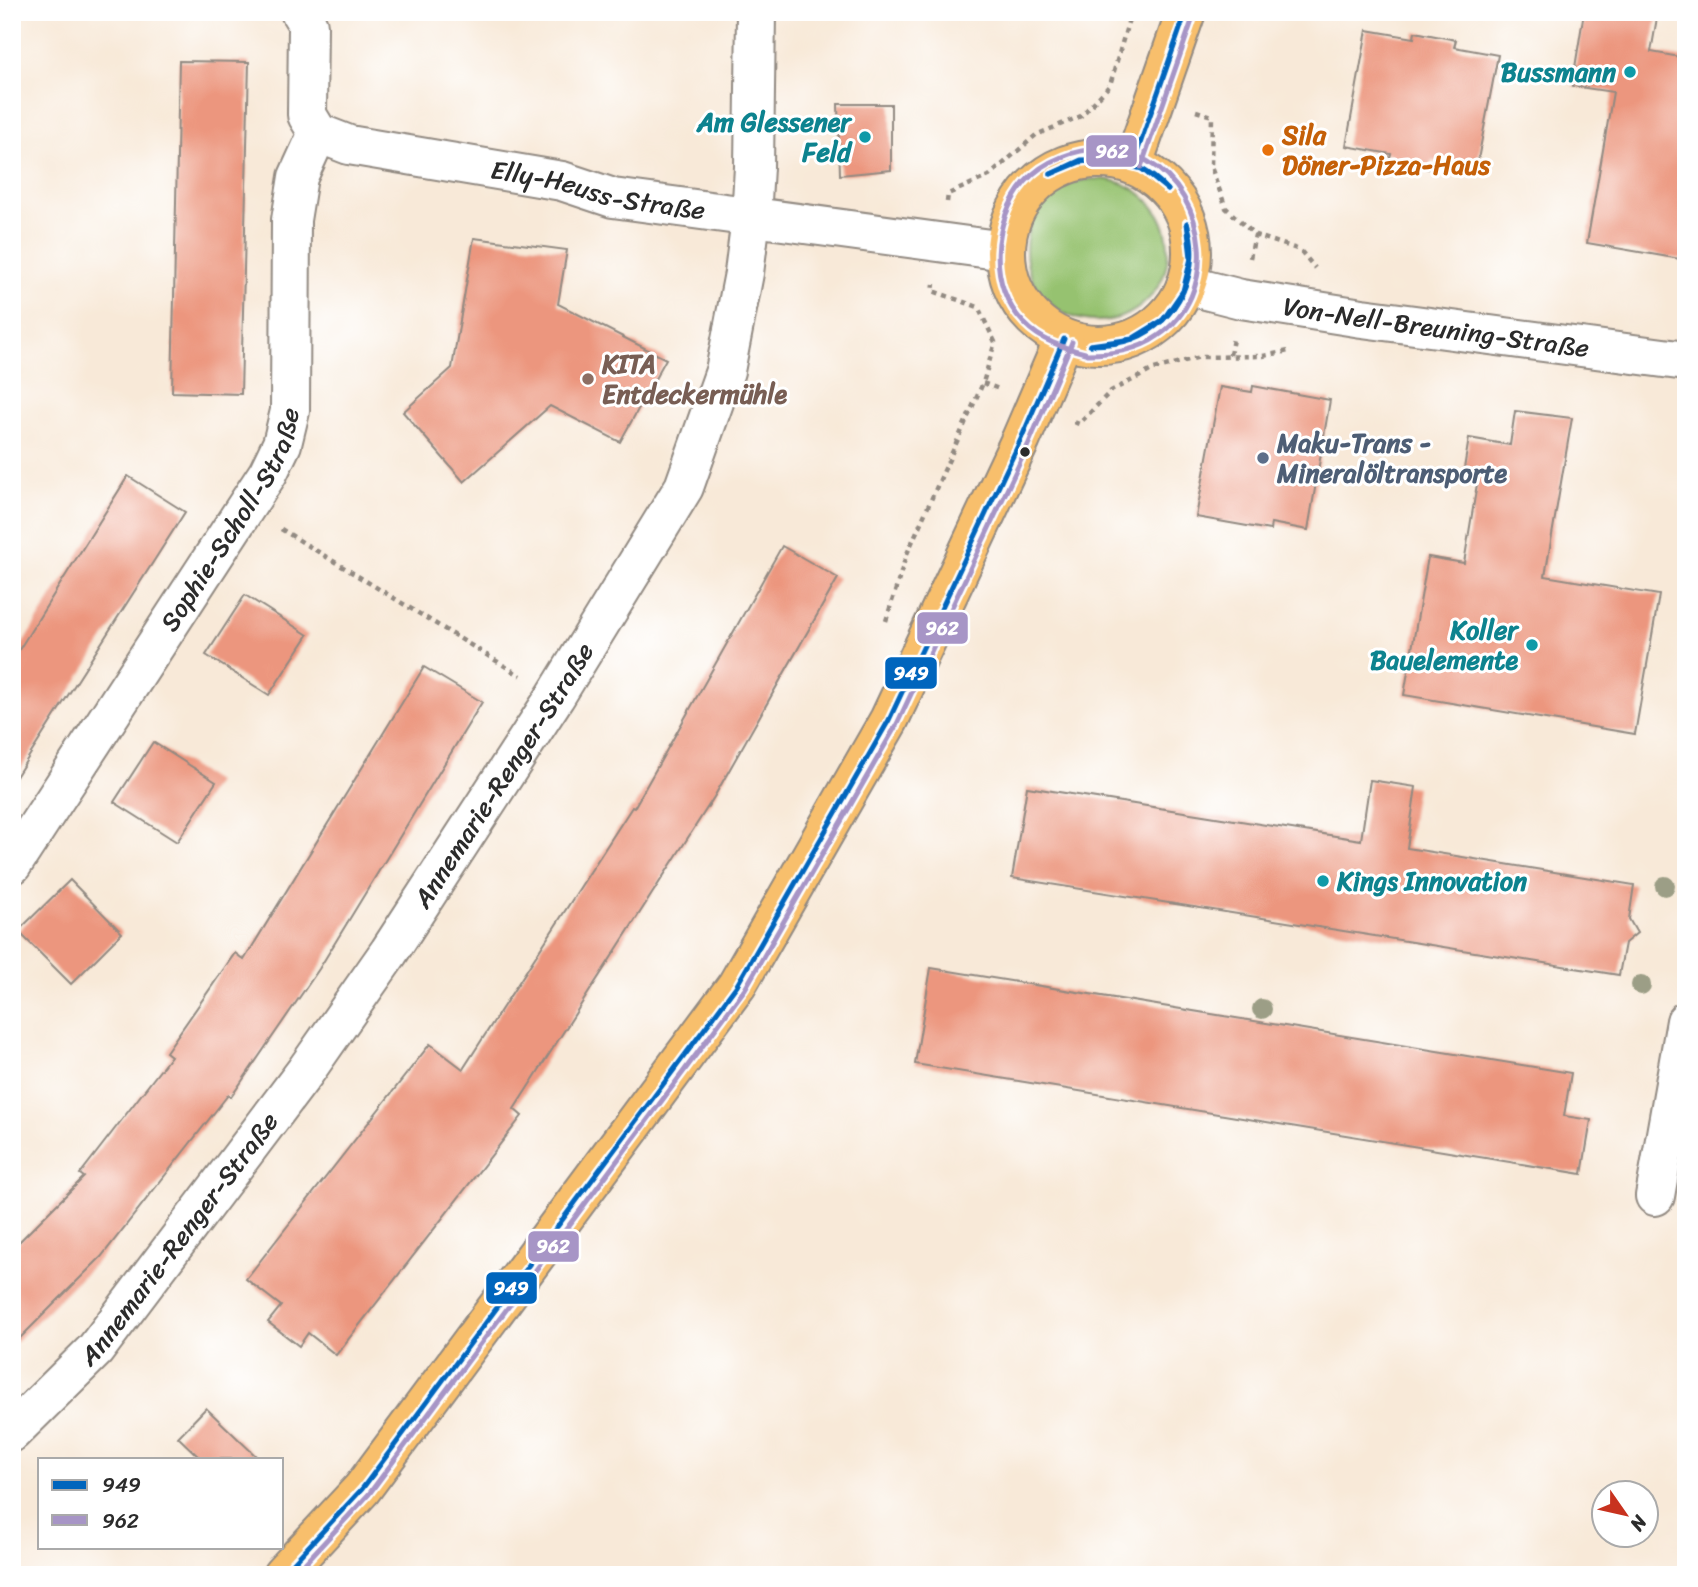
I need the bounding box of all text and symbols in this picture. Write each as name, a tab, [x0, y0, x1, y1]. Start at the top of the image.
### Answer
place label: Bussmann	[1501, 49, 1616, 95]
marker: Bussmann	[1622, 64, 1638, 80]
place label: Am Glessener Feld	[696, 99, 853, 175]
place label: Sila Döner-Pizza-Haus	[1281, 112, 1492, 188]
marker: Am Glessener Feld	[857, 129, 873, 145]
line badge: 962	[1085, 134, 1138, 168]
text: 962	[1095, 135, 1129, 168]
marker: Sila Döner-Pizza-Haus	[1260, 142, 1276, 158]
street label: Elly-Heuss-Straße	[487, 146, 708, 233]
street label: Von-Nell-Breuning-Straße	[1280, 283, 1592, 371]
place label: KITA Entdeckermühle	[601, 341, 788, 417]
marker: KITA Entdeckermühle	[580, 371, 596, 387]
street label: Sophie-Scholl-Straße	[147, 403, 313, 641]
place label: Maku-Trans - Mineralöltransporte	[1276, 420, 1508, 496]
unlabelled marker	[1018, 445, 1032, 459]
marker: Maku-Trans - Mineralöltransporte	[1255, 450, 1271, 466]
place label: Koller Bauelemente	[1370, 607, 1520, 683]
line badge: 962	[916, 611, 969, 645]
text: 962	[925, 612, 959, 645]
street label: Annemarie-Renger-Straße	[400, 633, 606, 919]
marker: Koller Bauelemente	[1524, 637, 1540, 653]
line badge: 949	[884, 656, 938, 690]
text: 949	[893, 657, 929, 690]
place label: Kings Innovation	[1336, 858, 1527, 904]
marker: Kings Innovation	[1315, 873, 1331, 889]
street label: Annemarie-Renger-Straße	[67, 1102, 291, 1378]
line badge: 962	[527, 1230, 580, 1263]
text: 962	[536, 1230, 570, 1263]
line badge: 949	[485, 1271, 538, 1305]
text: 949	[493, 1272, 529, 1305]
legend	[38, 1458, 284, 1548]
text: 949	[102, 1466, 141, 1504]
north arrow	[1590, 1478, 1660, 1548]
text: 962	[102, 1502, 139, 1540]
text: N	[1621, 1508, 1657, 1539]

